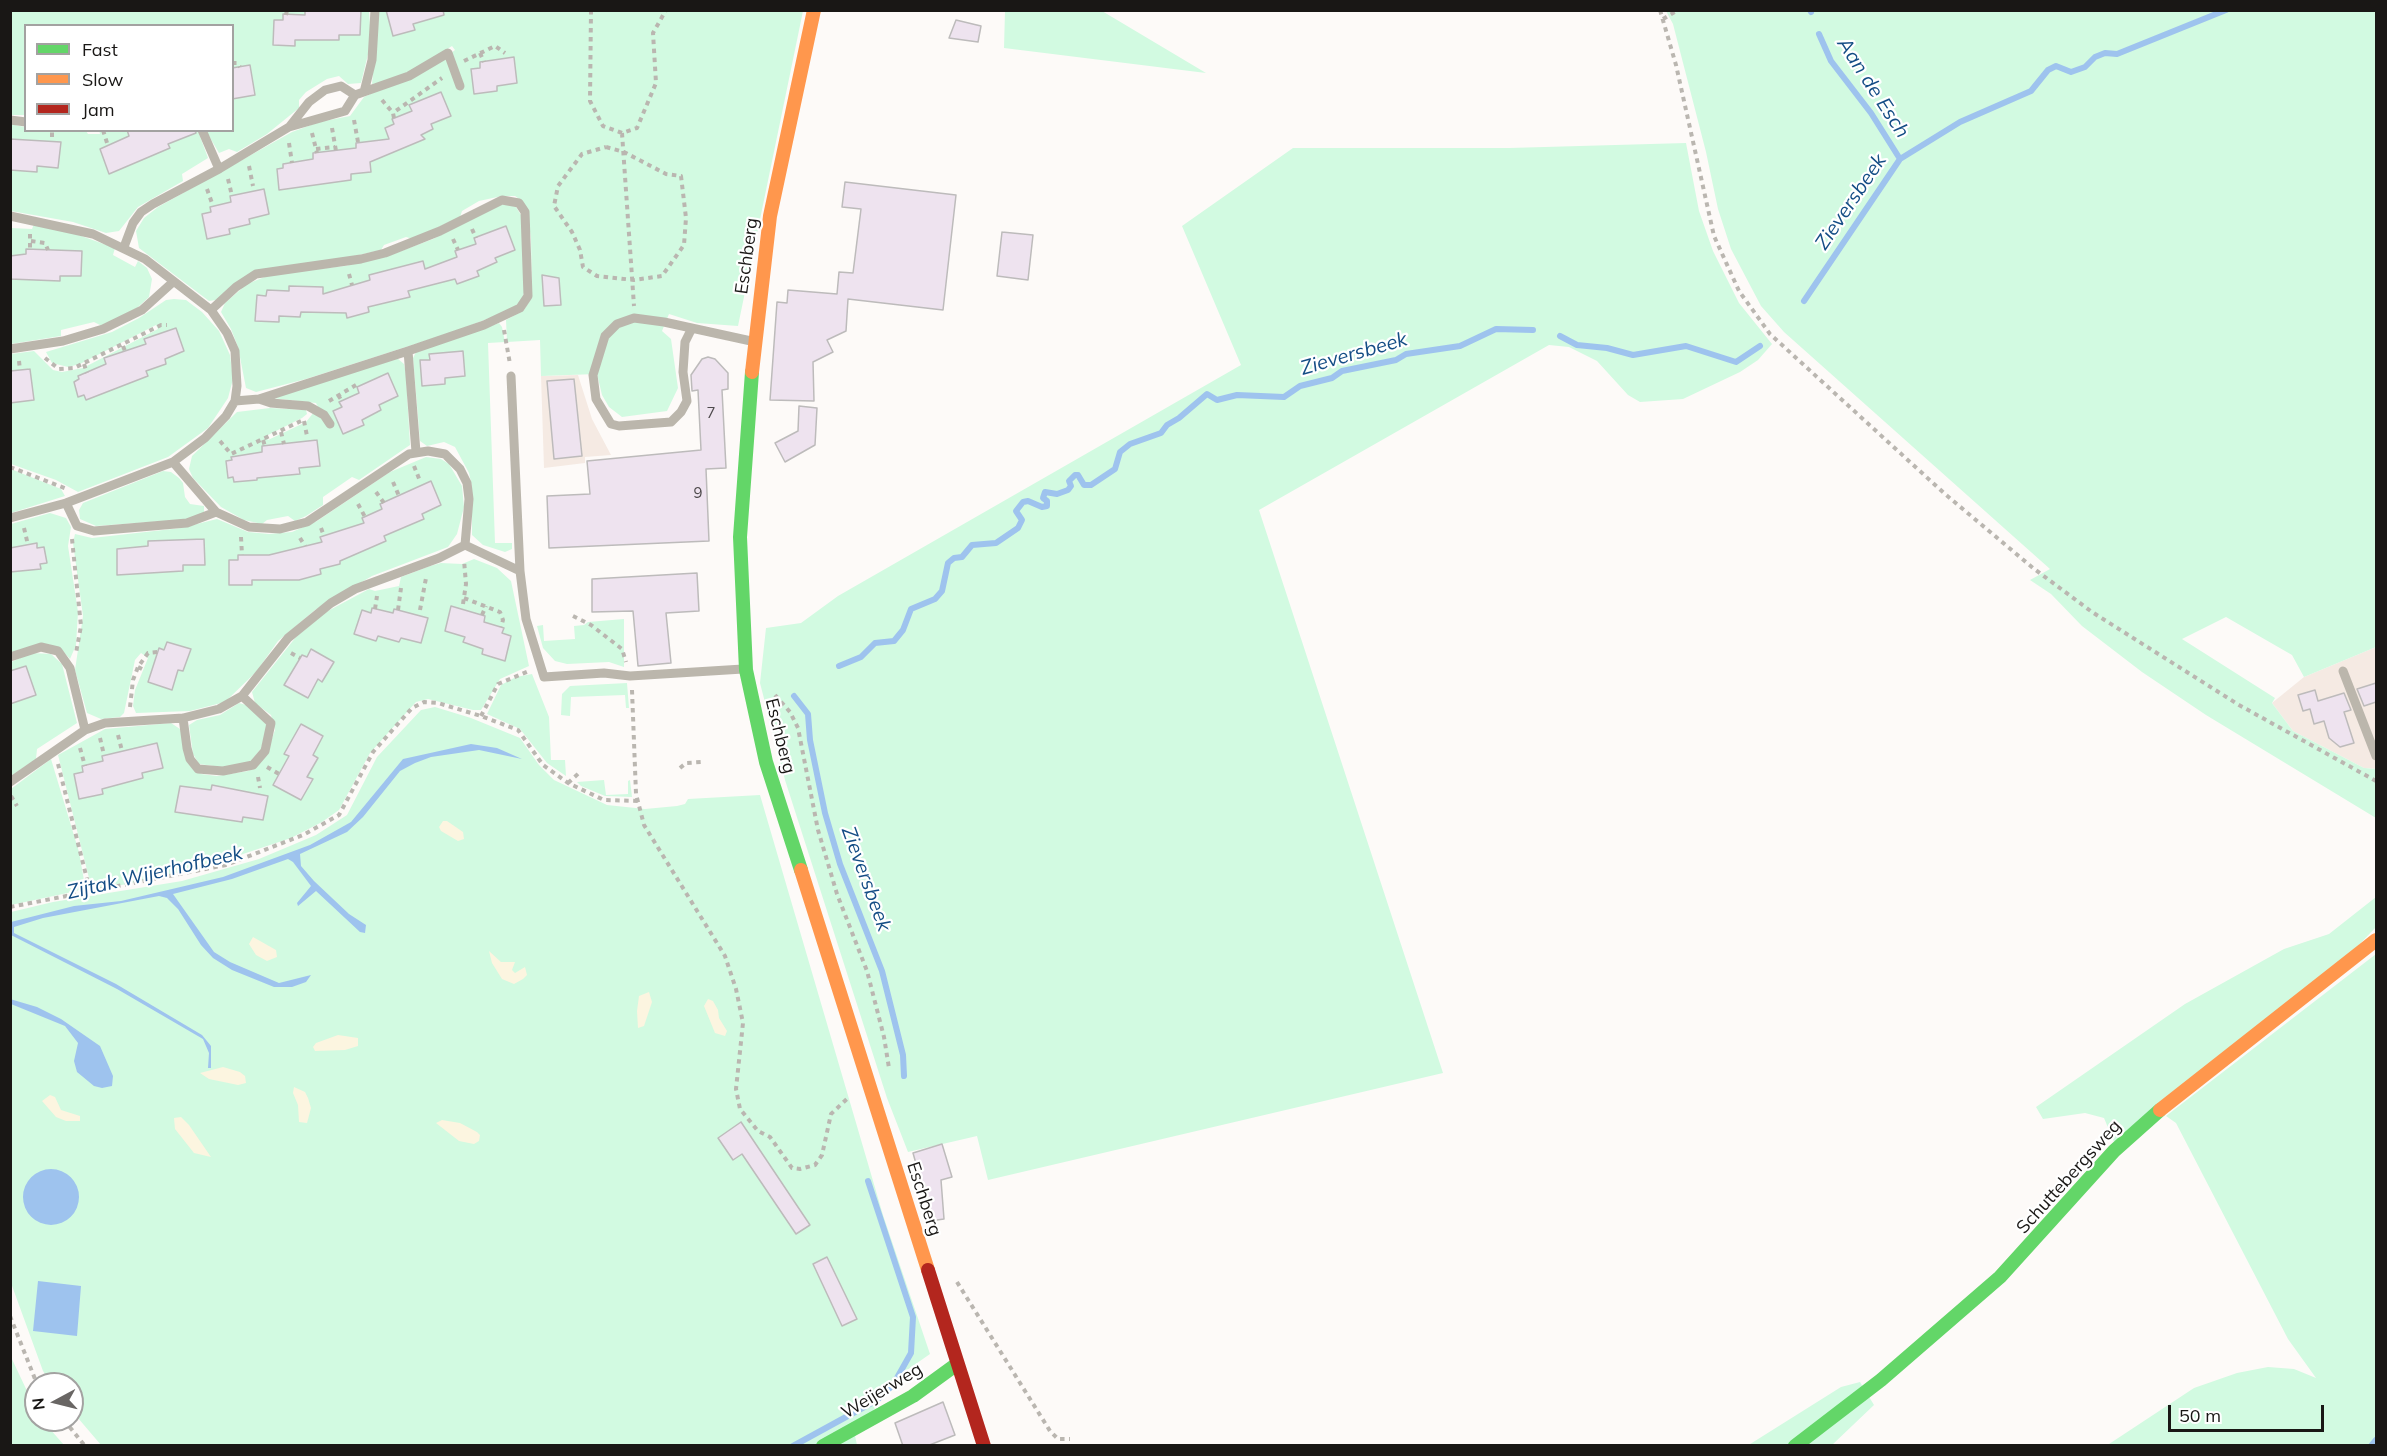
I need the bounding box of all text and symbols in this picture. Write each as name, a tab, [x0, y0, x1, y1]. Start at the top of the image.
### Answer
legend	[24, 24, 234, 132]
water label: Aan de Esch	[1832, 33, 1914, 143]
text: Fast	[82, 38, 118, 61]
text: Slow	[82, 68, 123, 91]
text: Jam	[82, 98, 115, 121]
water label: Zieversbeek	[1810, 150, 1892, 254]
street label: Eschberg	[731, 217, 763, 295]
water label: Zieversbeek	[1298, 327, 1410, 381]
house number: 7	[707, 404, 715, 422]
house number: 9	[694, 484, 702, 502]
street label: Eschberg	[760, 696, 800, 776]
water label: Zieversbeek	[836, 823, 896, 935]
water label: Zijtak Wijerhofbeek	[65, 841, 245, 905]
street label: Schuttebergsweg	[2012, 1116, 2126, 1238]
street label: Eschberg	[902, 1159, 946, 1239]
street label: Weijerweg	[838, 1358, 926, 1424]
north arrow	[24, 1372, 84, 1432]
scale bar	[2171, 1393, 2327, 1431]
text: N	[27, 1397, 49, 1411]
text: 50 m	[2179, 1404, 2221, 1427]

